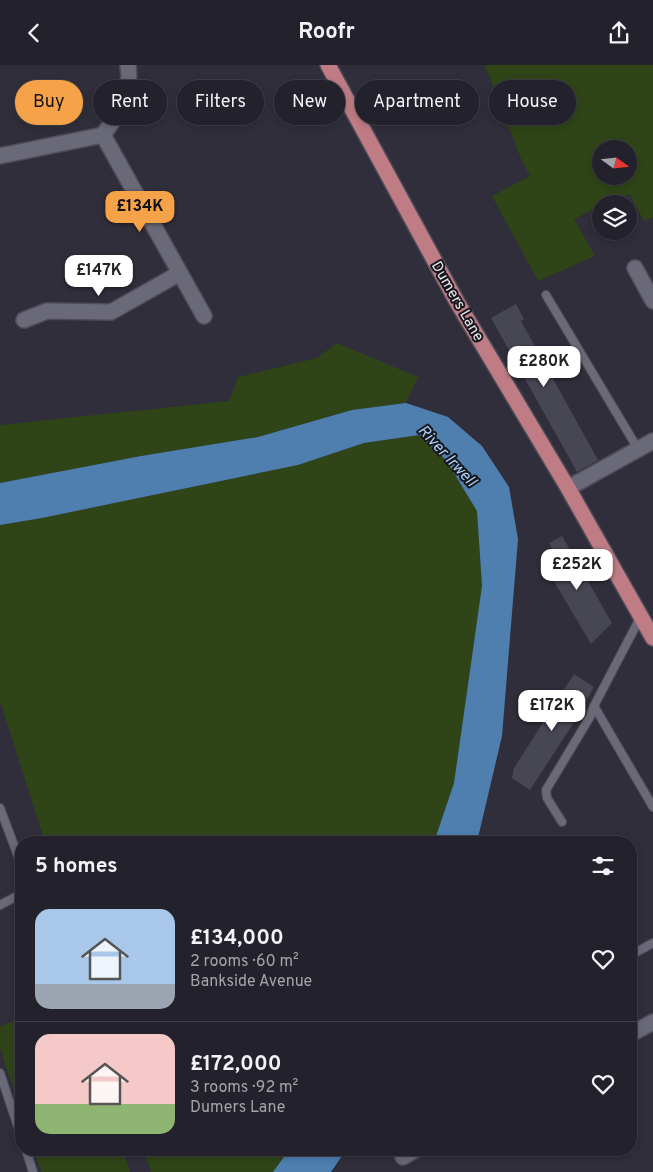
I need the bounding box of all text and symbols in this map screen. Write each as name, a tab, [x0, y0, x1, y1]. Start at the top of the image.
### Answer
icon: back	[20, 19, 48, 47]
text: Roofr	[298, 19, 355, 46]
icon: share	[605, 19, 633, 47]
chip: Buy	[15, 80, 83, 125]
chip: Rent	[93, 80, 167, 125]
chip: Filters	[177, 80, 264, 125]
chip: New	[274, 80, 345, 125]
chip: Apartment	[355, 80, 479, 125]
chip: House	[489, 80, 576, 125]
north arrow	[592, 140, 638, 185]
map controls	[592, 140, 637, 240]
pin: £134K	[105, 191, 175, 233]
button: layers	[592, 195, 637, 240]
text: £134K	[116, 197, 164, 217]
pin: £147K	[64, 255, 134, 297]
street label: Dumers Lane	[426, 258, 487, 345]
text: £147K	[76, 261, 122, 281]
pin: £280K	[509, 345, 579, 388]
text: £280K	[518, 352, 570, 372]
water label: River Irwell	[413, 421, 481, 492]
pin: £252K	[542, 549, 612, 591]
text: £252K	[552, 555, 602, 575]
pin: £172K	[517, 689, 587, 732]
text: £172K	[529, 696, 575, 716]
icon: filters	[589, 852, 617, 880]
text: 5 homes	[35, 853, 118, 880]
text: £134,000	[190, 925, 284, 952]
icon: home	[75, 929, 135, 989]
icon: heart	[589, 945, 617, 973]
text: 2 rooms · 60 m²	[190, 952, 299, 972]
text: Bankside Avenue	[190, 972, 312, 992]
text: £172,000	[190, 1051, 282, 1078]
icon: home	[75, 1054, 135, 1114]
icon: heart	[589, 1070, 617, 1098]
text: 3 rooms · 92 m²	[190, 1078, 298, 1098]
text: Dumers Lane	[190, 1098, 285, 1118]

